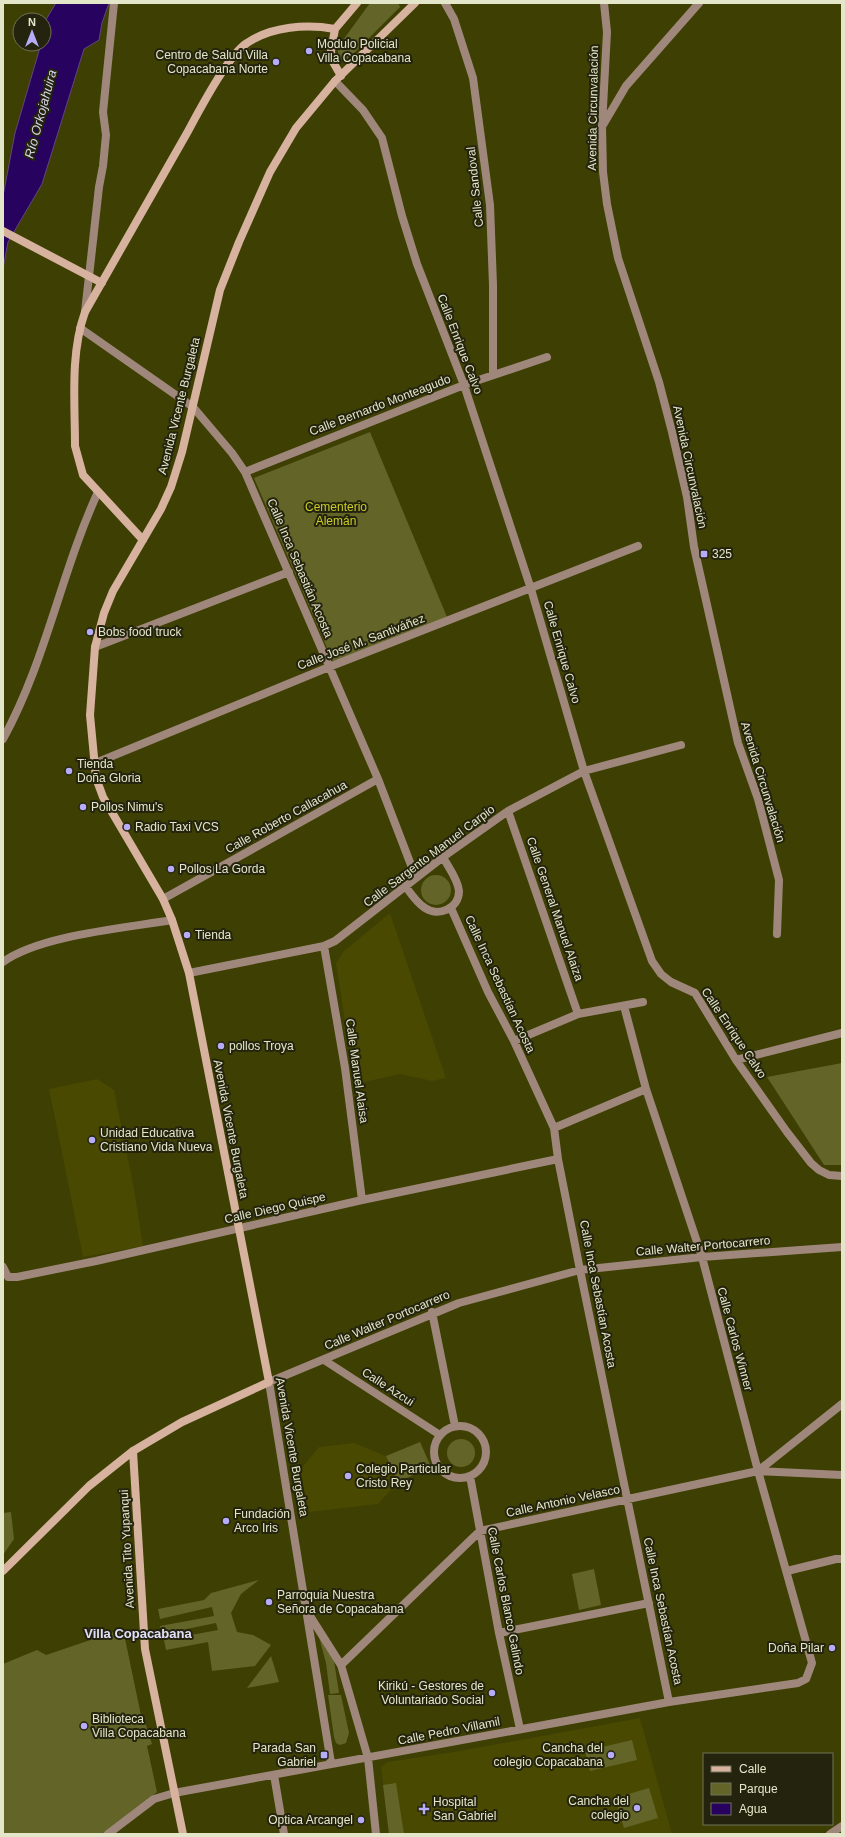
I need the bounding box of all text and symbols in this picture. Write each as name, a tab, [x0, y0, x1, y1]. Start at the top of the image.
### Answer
north arrow	[12, 12, 52, 52]
text: N	[28, 16, 36, 28]
place label: Modulo Policial Villa Copacabana	[317, 37, 411, 65]
street label: Avenida Circunvalación	[585, 45, 601, 171]
marker: Modulo Policial Villa Copacabana	[304, 46, 314, 56]
place label: Centro de Salud Villa Copacabana Norte	[155, 48, 268, 76]
marker: Centro de Salud Villa Copacabana Norte	[271, 57, 281, 67]
water label: Río Orkojahuira	[21, 68, 60, 160]
street label: Calle Sandoval	[464, 146, 486, 228]
street label: Calle Enrique Calvo	[434, 292, 486, 396]
street label: Avenida Vicente Burgaleta	[155, 336, 203, 476]
street label: Calle Bernardo Monteagudo	[307, 371, 453, 438]
street label: Avenida Circunvalación	[670, 404, 710, 530]
street label: Calle Inca Sebastián Acosta	[264, 496, 336, 640]
park label: Cementerio Alemán	[305, 500, 367, 528]
place label: 325	[712, 547, 732, 561]
marker: 325	[699, 549, 709, 559]
street label: Calle Enrique Calvo	[541, 599, 583, 705]
street label: Calle José M. Santiváñez	[295, 611, 427, 673]
place label: Bobs food truck	[98, 625, 182, 639]
marker: Bobs food truck	[85, 627, 95, 637]
street label: Avenida Circunvalación	[738, 720, 788, 844]
place label: Tienda Doña Gloria	[77, 757, 141, 785]
marker: Tienda Doña Gloria	[64, 766, 74, 776]
street label: Calle Roberto Callacahua	[223, 778, 349, 856]
place label: Pollos Nimu's	[91, 800, 163, 814]
marker: Pollos Nimu's	[78, 802, 88, 812]
street label: Calle Sargento Manuel Carpio	[361, 802, 498, 910]
place label: Radio Taxi VCS	[135, 820, 219, 834]
marker: Radio Taxi VCS	[122, 822, 132, 832]
street label: Calle General Manuel Alaiza	[524, 835, 586, 983]
place label: Pollos La Gorda	[179, 862, 265, 876]
marker: Pollos La Gorda	[166, 864, 176, 874]
street label: Calle Inca Sebastían Acosta	[462, 913, 538, 1055]
place label: Tienda	[195, 928, 232, 942]
marker: Tienda	[182, 930, 192, 940]
street label: Calle Enrique Calvo	[699, 985, 770, 1081]
street label: Calle Manuel Alaisa	[343, 1018, 371, 1124]
place label: pollos Troya	[229, 1039, 294, 1053]
marker: pollos Troya	[216, 1041, 226, 1051]
street label: Avenida Vicente Burgaleta	[211, 1058, 251, 1200]
place label: Unidad Educativa Cristiano Vida Nueva	[100, 1126, 213, 1154]
marker: Unidad Educativa Cristiano Vida Nueva	[87, 1135, 97, 1145]
street label: Calle Diego Quispe	[223, 1189, 327, 1226]
street label: Calle Inca Sebastían Acosta	[577, 1219, 619, 1369]
street label: Calle Walter Portocarrero	[635, 1233, 771, 1259]
street label: Calle Carlos Winner	[714, 1286, 756, 1392]
street label: Calle Walter Portocarrero	[322, 1287, 452, 1353]
street label: Calle Azcui	[359, 1365, 417, 1409]
street label: Avenida Vicente Burgaleta	[273, 1376, 311, 1518]
place label: Colegio Particular Cristo Rey	[356, 1462, 451, 1490]
marker: Colegio Particular Cristo Rey	[343, 1471, 353, 1481]
street label: Calle Antonio Velasco	[505, 1482, 622, 1520]
street label: Avenida Tito Yupanqui	[117, 1489, 137, 1609]
place label: Fundación Arco Iris	[234, 1507, 290, 1535]
marker: Fundación Arco Iris	[221, 1516, 231, 1526]
street label: Calle Carlos Blanco Galindo	[485, 1526, 527, 1676]
street label: Calle Inca Sebastían Acosta	[641, 1536, 686, 1686]
place label: Parroquia Nuestra Señora de Copacabana	[277, 1588, 404, 1616]
marker: Parroquia Nuestra Señora de Copacabana	[264, 1597, 274, 1607]
district label: Villa Copacabana	[84, 1626, 192, 1641]
place label: Doña Pilar	[768, 1641, 824, 1655]
marker: Doña Pilar	[827, 1643, 837, 1653]
place label: Kirikú - Gestores de Voluntariado Social	[378, 1679, 484, 1707]
marker: Kirikú - Gestores de Voluntariado Social	[487, 1688, 497, 1698]
place label: Biblioteca Villa Copacabana	[92, 1712, 186, 1740]
street label: Calle Pedro Villamil	[397, 1714, 501, 1748]
marker: Biblioteca Villa Copacabana	[79, 1721, 89, 1731]
place label: Parada San Gabriel	[253, 1741, 316, 1769]
place label: Cancha del colegio Copacabana	[494, 1741, 603, 1769]
marker: Parada San Gabriel	[319, 1750, 329, 1760]
marker: Cancha del colegio Copacabana	[606, 1750, 616, 1760]
legend	[703, 1753, 833, 1825]
text: Calle	[739, 1762, 767, 1776]
text: Parque	[739, 1782, 778, 1796]
place label: Cancha del colegio	[568, 1794, 629, 1822]
place label: Hospital San Gabriel	[433, 1795, 496, 1823]
text: Agua	[739, 1802, 767, 1816]
marker: Hospital San Gabriel	[418, 1803, 430, 1815]
marker: Cancha del colegio	[632, 1803, 642, 1813]
place label: Optica Arcangel	[268, 1813, 353, 1827]
marker: Optica Arcangel	[356, 1815, 366, 1825]

